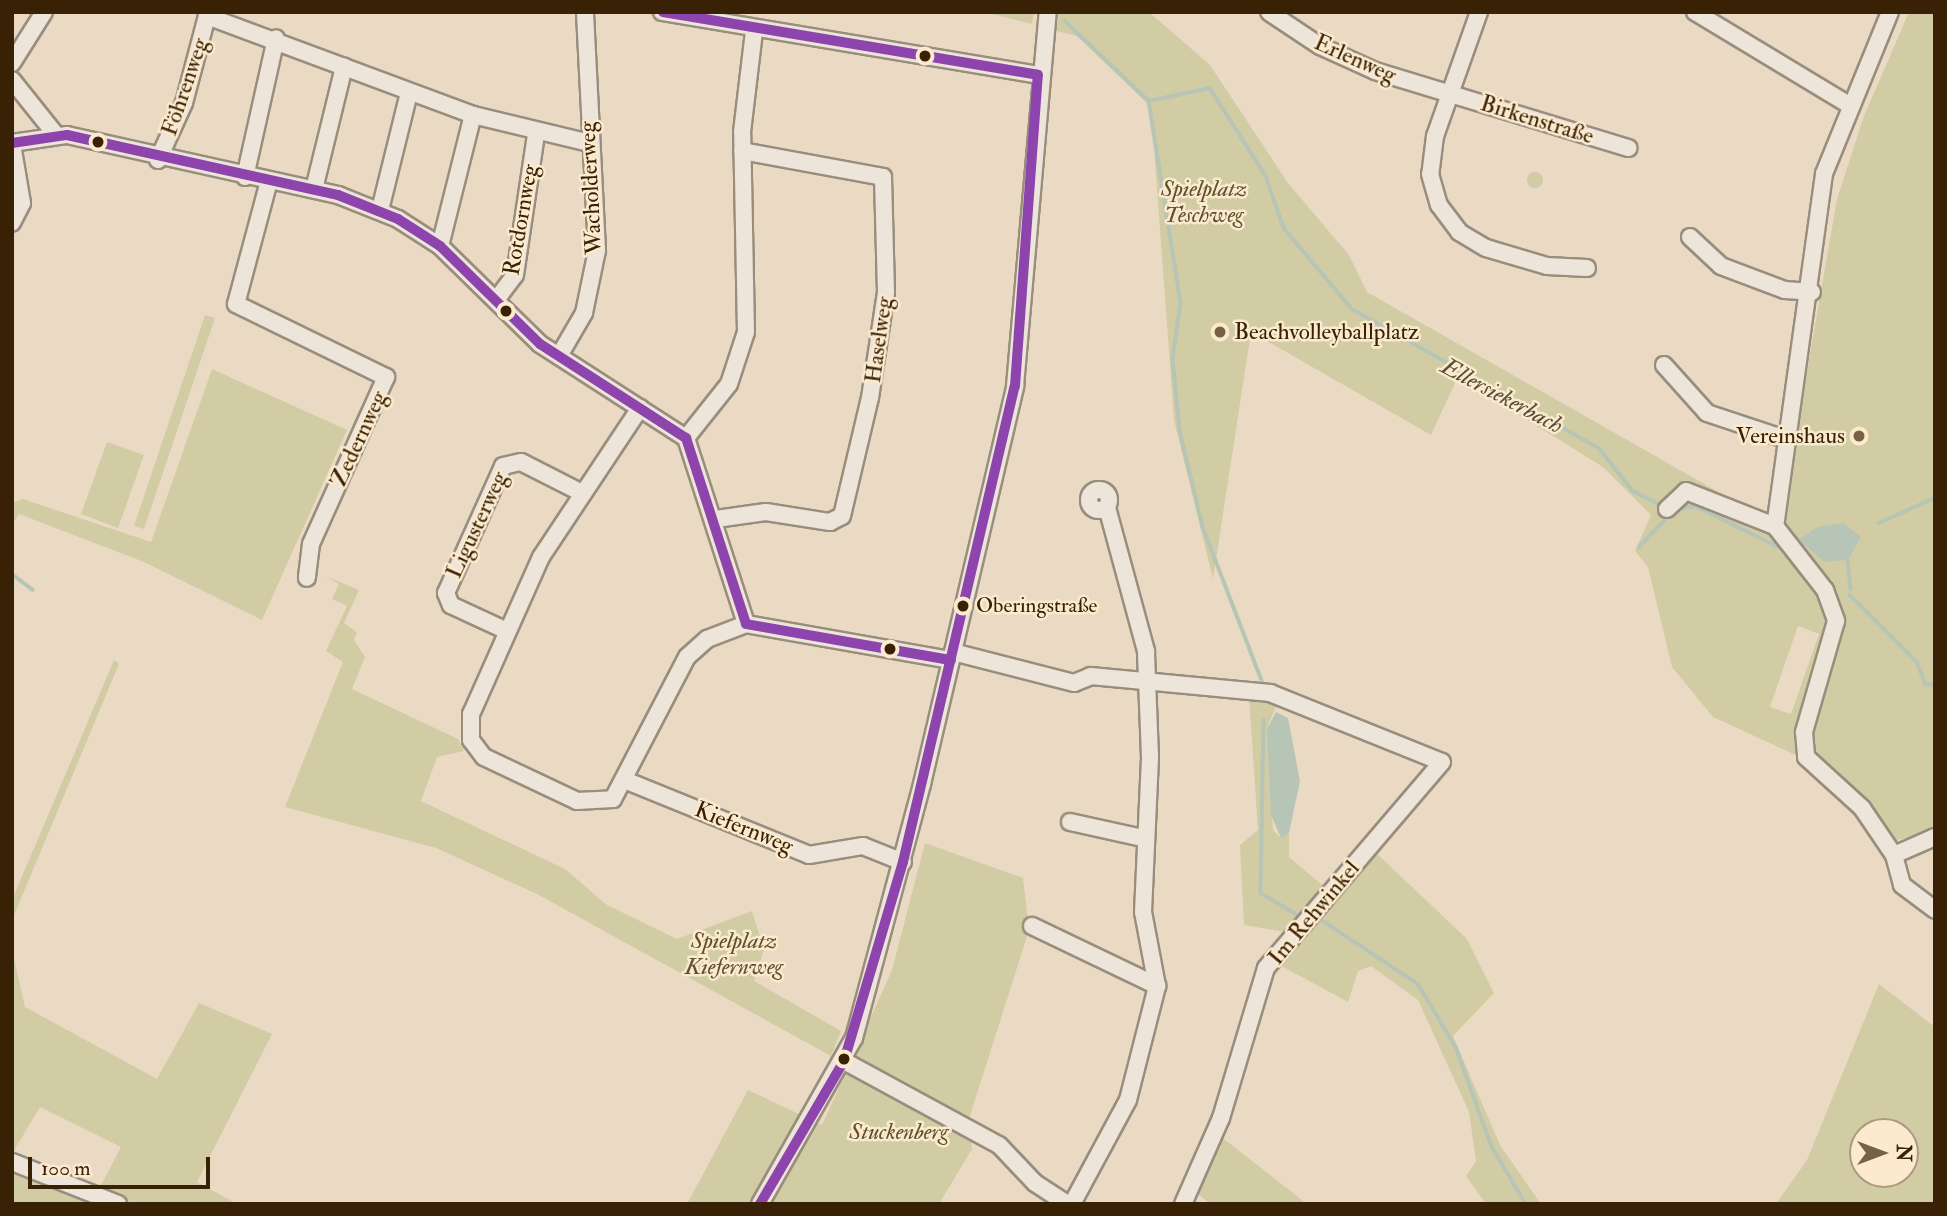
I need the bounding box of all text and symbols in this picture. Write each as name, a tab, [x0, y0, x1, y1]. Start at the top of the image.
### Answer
street label: Erlenweg	[1310, 29, 1400, 89]
street label: Föhrenweg	[155, 35, 215, 139]
unlabelled marker	[918, 49, 932, 63]
street label: Birkenstraße	[1477, 90, 1597, 150]
street label: Wacholderweg	[574, 121, 608, 255]
unlabelled marker	[91, 135, 105, 149]
street label: Rotdornweg	[498, 162, 544, 278]
park label: Spielplatz Teschweg	[1161, 175, 1247, 229]
street label: Haselweg	[859, 295, 899, 385]
unlabelled marker	[499, 304, 513, 318]
place label: Beachvolleyballplatz	[1234, 318, 1419, 346]
marker: Beachvolleyballplatz	[1212, 324, 1228, 340]
water label: Ellersiekerbach	[1436, 352, 1568, 440]
street label: Zedernweg	[325, 387, 393, 491]
place label: Vereinshaus	[1736, 422, 1845, 450]
marker: Vereinshaus	[1851, 428, 1867, 444]
street label: Ligusterweg	[440, 467, 514, 583]
place label: Oberingstraße	[976, 593, 1097, 619]
marker: Oberingstraße	[956, 599, 970, 613]
unlabelled marker	[883, 642, 897, 656]
street label: Kiefernweg	[691, 796, 797, 860]
street label: Im Rehwinkel	[1262, 855, 1366, 971]
park label: Spielplatz Kiefernweg	[685, 927, 783, 981]
unlabelled marker	[837, 1052, 851, 1066]
park label: Stuckenberg	[849, 1118, 949, 1146]
north arrow	[1849, 1118, 1919, 1188]
scale bar	[32, 1142, 214, 1186]
text: N	[1891, 1144, 1915, 1162]
text: 100 m	[41, 1155, 91, 1182]

